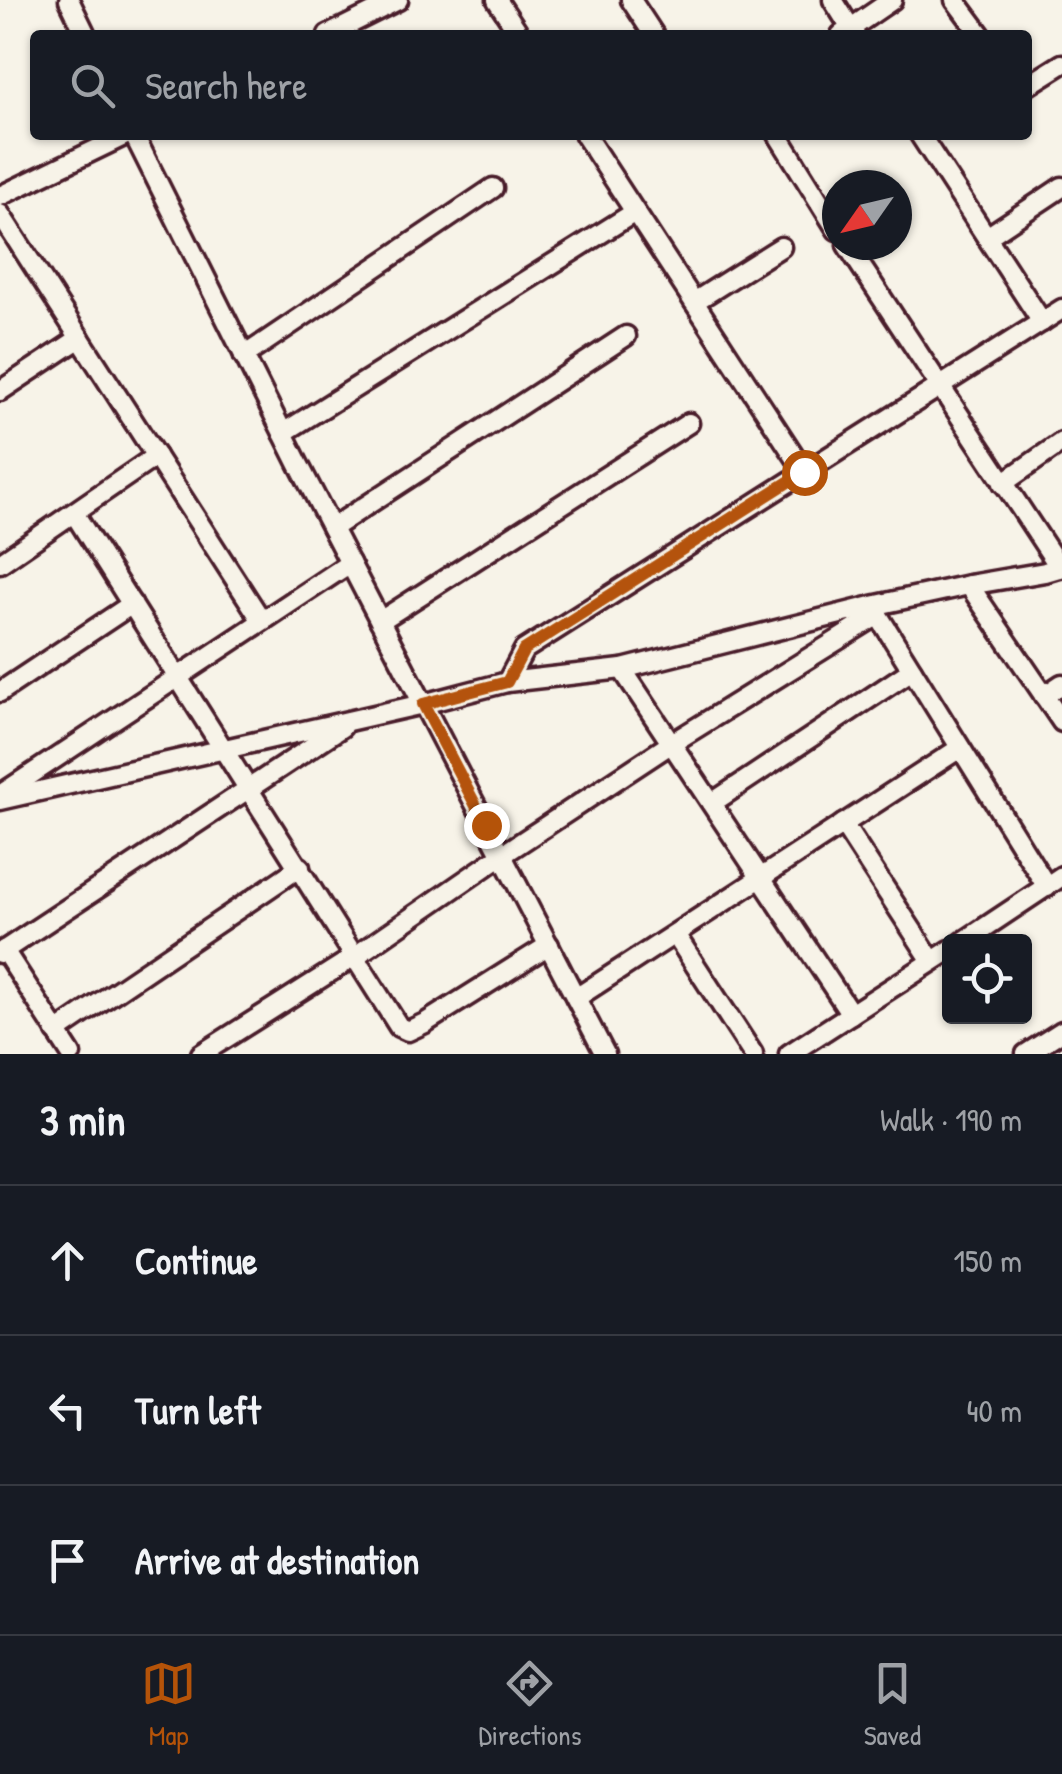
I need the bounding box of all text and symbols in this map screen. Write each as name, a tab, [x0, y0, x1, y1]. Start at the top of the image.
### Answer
search box	[30, 30, 1032, 140]
icon: search	[65, 58, 120, 113]
text: Search here	[145, 59, 307, 111]
north arrow	[822, 170, 912, 260]
route start	[782, 450, 828, 496]
route end	[464, 803, 510, 849]
map controls	[942, 934, 1032, 1024]
button: locate	[942, 934, 1032, 1024]
text: 3 min	[40, 1091, 125, 1148]
text: Walk · 190 m	[880, 1098, 1022, 1141]
icon: ahead	[40, 1233, 95, 1288]
text: Continue	[135, 1234, 257, 1286]
text: 150 m	[953, 1239, 1022, 1282]
icon: left	[40, 1383, 95, 1438]
text: Turn left	[135, 1384, 260, 1436]
text: 40 m	[967, 1389, 1022, 1432]
icon: arrive	[40, 1533, 95, 1588]
text: Arrive at destination	[135, 1534, 419, 1586]
tab: Map	[141, 1656, 196, 1754]
tab: Directions	[478, 1656, 581, 1754]
tab: Saved	[864, 1656, 921, 1754]

